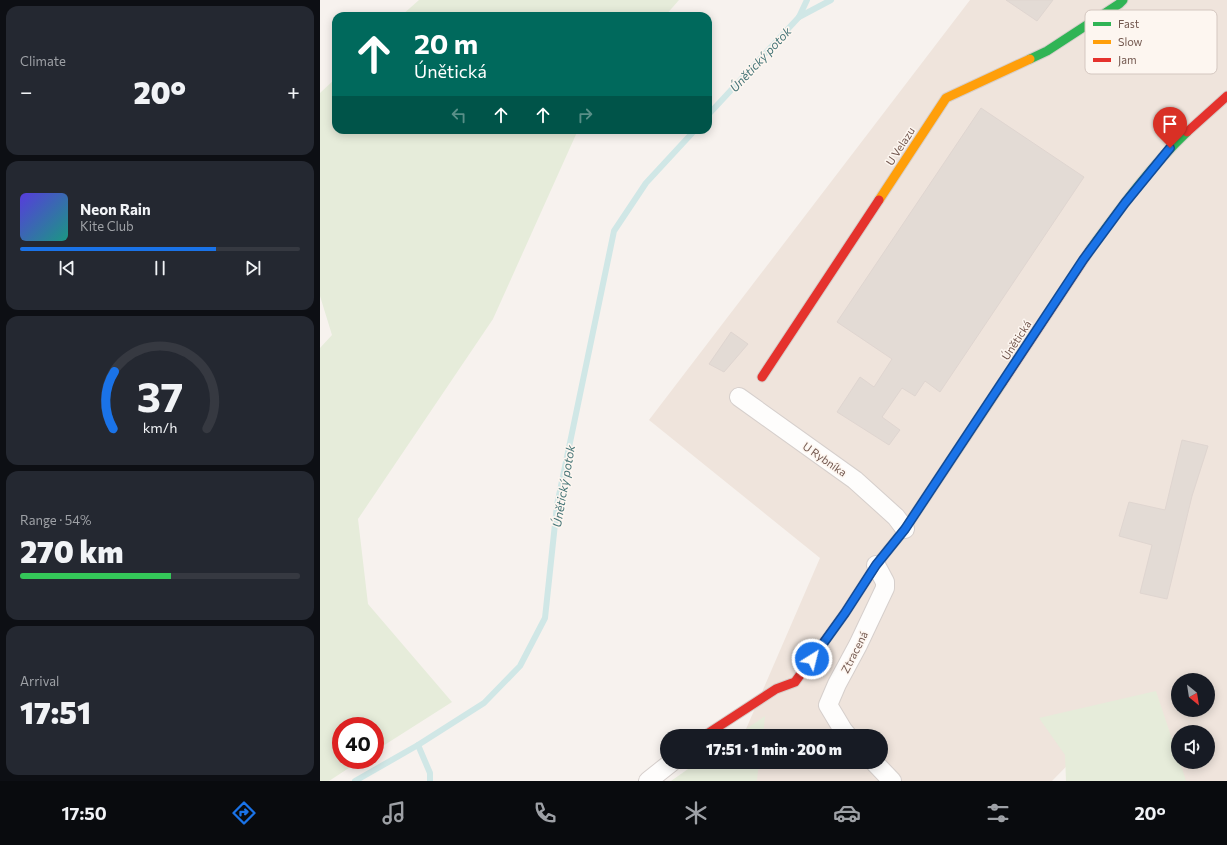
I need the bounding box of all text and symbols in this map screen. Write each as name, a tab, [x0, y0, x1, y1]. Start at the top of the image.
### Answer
legend	[1085, 10, 1217, 74]
text: Fast	[1118, 17, 1140, 30]
water label: Únětický potok	[726, 23, 794, 94]
text: 20 m	[414, 26, 478, 60]
icon: ahead	[348, 28, 400, 80]
text: Slow	[1118, 35, 1143, 48]
text: Climate	[20, 53, 66, 69]
text: Jam	[1118, 53, 1137, 67]
text: Únětická	[414, 60, 487, 82]
text: 20°	[133, 73, 186, 110]
text: −	[20, 78, 33, 105]
text: +	[287, 78, 300, 105]
icon: left	[448, 104, 470, 126]
icon: ahead	[490, 104, 512, 126]
icon: ahead	[532, 104, 554, 126]
icon: right	[574, 104, 596, 126]
pin	[1153, 107, 1187, 148]
icon: arrive	[1159, 113, 1181, 135]
street label: U Velazu	[883, 124, 917, 168]
text: Neon Rain	[80, 200, 151, 218]
text: Kite Club	[80, 218, 134, 234]
icon: previous	[56, 257, 78, 279]
icon: pause	[149, 257, 171, 279]
icon: next	[242, 257, 264, 279]
street label: Únětická	[998, 317, 1034, 362]
text: 37	[137, 369, 183, 420]
text: km/h	[143, 417, 177, 435]
street label: U Rybníka	[801, 439, 849, 479]
water label: Únětický potok	[549, 443, 577, 528]
text: Range · 54%	[20, 512, 91, 528]
text: 270 km	[20, 532, 124, 569]
street label: Ztracená	[838, 629, 870, 675]
position arrow	[791, 638, 833, 680]
text: Arrival	[20, 673, 59, 689]
north arrow	[1171, 673, 1215, 717]
map controls	[1171, 673, 1215, 769]
text: 17:51	[20, 693, 91, 730]
speed limit sign: 40	[332, 717, 384, 769]
button: sound	[1171, 725, 1215, 769]
text: 17:51 · 1 min · 200 m	[706, 740, 842, 758]
icon: directions	[230, 799, 258, 827]
icon: music	[380, 799, 408, 827]
icon: phone	[531, 799, 559, 827]
icon: climate	[682, 799, 710, 827]
icon: car	[833, 799, 861, 827]
icon: filters	[984, 799, 1012, 827]
text: 17:50	[61, 802, 107, 824]
text: 20°	[1134, 802, 1166, 824]

